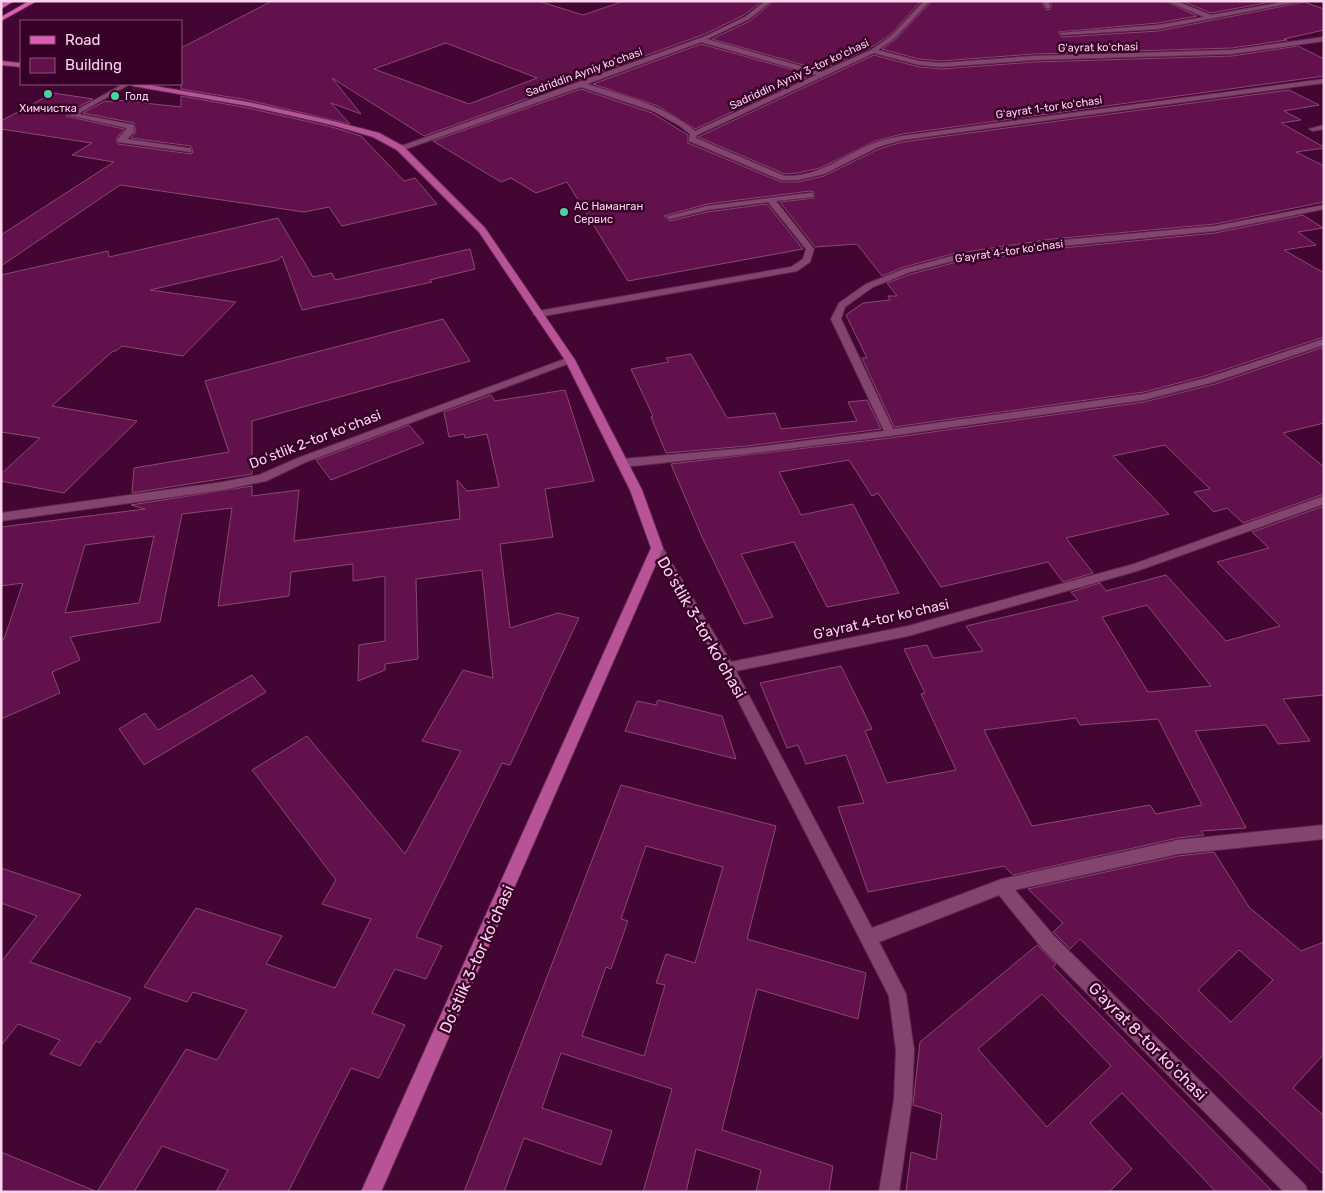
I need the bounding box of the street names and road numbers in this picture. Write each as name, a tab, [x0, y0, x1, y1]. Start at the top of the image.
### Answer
street label: Sadriddin Ayniy 3-tor koʻchasi	[727, 36, 871, 113]
street label: Gʻayrat koʻchasi	[1058, 40, 1138, 55]
street label: Sadriddin Ayniy koʻchasi	[524, 45, 644, 100]
street label: Gʻayrat 1-tor koʻchasi	[995, 94, 1103, 121]
street label: G'ayrat 4-tor koʻchasi	[954, 237, 1064, 266]
street label: Doʻstlik 2-tor koʻchasi	[247, 407, 383, 472]
street label: Doʻstlik 3-tor koʻchasi	[653, 553, 750, 701]
street label: G'ayrat 4-tor koʻchasi	[811, 596, 951, 643]
street label: Doʻstlik 3-tor koʻchasi	[435, 882, 518, 1036]
street label: G'ayrat 8-tor koʻchasi	[1085, 978, 1211, 1104]

